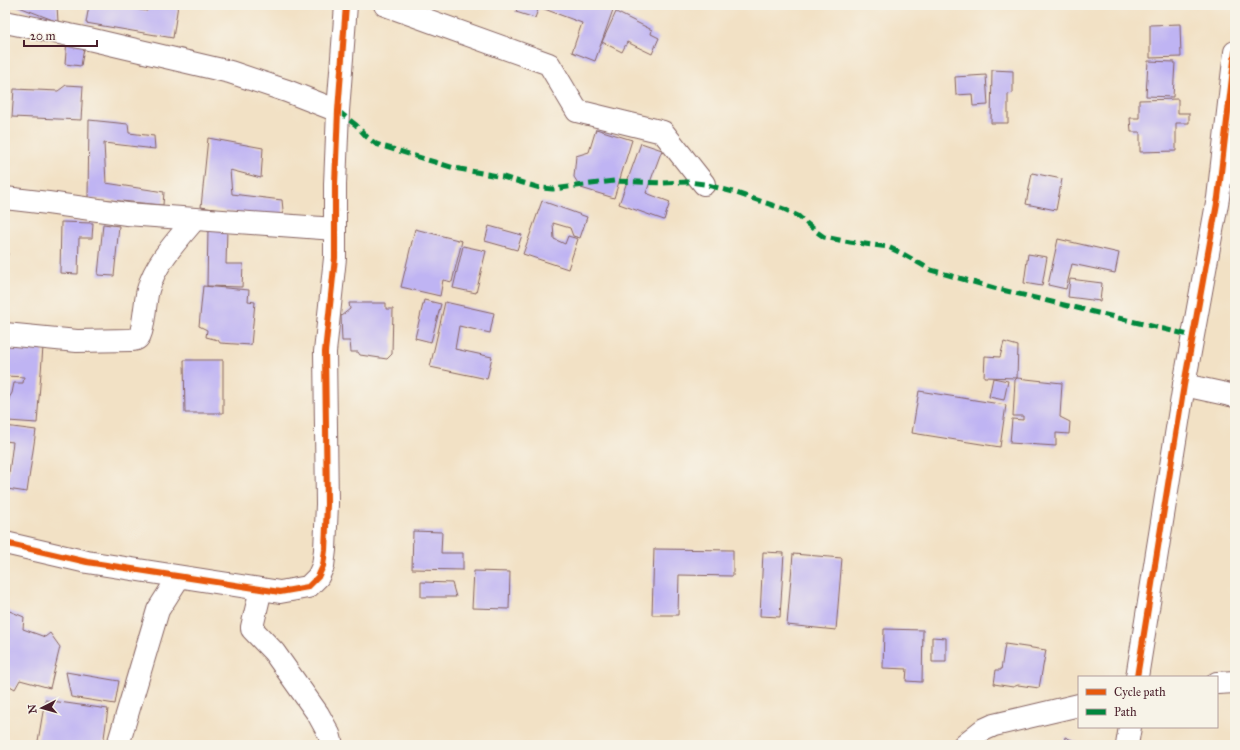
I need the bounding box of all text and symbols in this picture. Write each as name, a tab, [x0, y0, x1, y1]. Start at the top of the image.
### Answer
scale bar	[24, 22, 97, 48]
text: 20 m	[30, 29, 56, 43]
legend	[1078, 676, 1218, 728]
text: Cycle path	[1114, 685, 1166, 699]
north arrow	[22, 688, 62, 728]
text: N	[26, 703, 40, 714]
text: Path	[1114, 705, 1137, 719]

